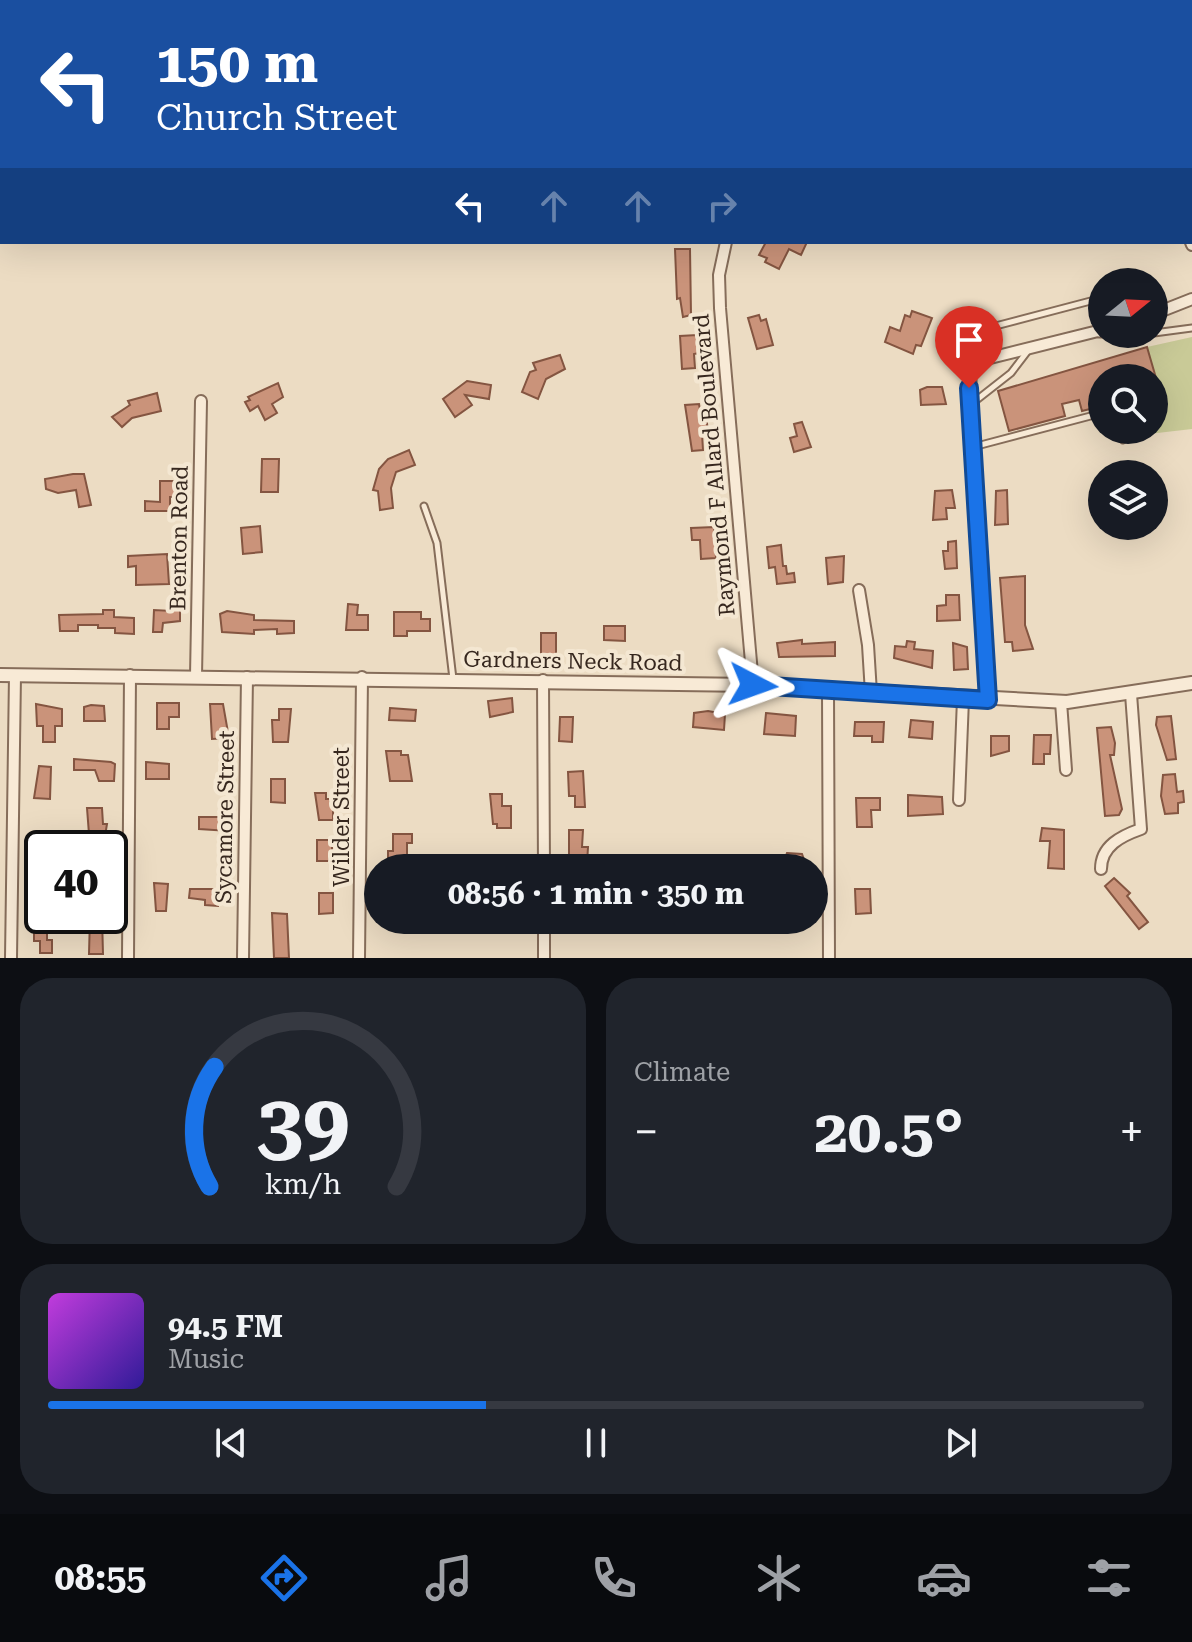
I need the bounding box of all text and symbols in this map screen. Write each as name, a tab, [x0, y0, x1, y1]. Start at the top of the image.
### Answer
text: 150 m	[156, 30, 318, 96]
icon: left	[24, 32, 128, 136]
text: Church Street	[156, 97, 397, 139]
icon: left	[448, 184, 492, 228]
icon: ahead	[532, 184, 576, 228]
icon: ahead	[616, 184, 660, 228]
icon: right	[700, 184, 744, 228]
north arrow	[1088, 268, 1168, 348]
map controls	[1088, 268, 1168, 540]
pin	[935, 306, 1003, 388]
street label: Raymond F Allard Boulevard	[688, 313, 740, 617]
icon: arrive	[947, 318, 991, 362]
button: search	[1088, 364, 1168, 444]
button: layers	[1088, 460, 1168, 540]
street label: Brenton Road	[165, 465, 193, 611]
position arrow	[711, 643, 795, 727]
street label: Gardners Neck Road	[463, 647, 683, 675]
street label: Sycamore Street	[211, 730, 239, 904]
street label: Wilder Street	[329, 747, 354, 887]
speed limit sign: 40	[24, 830, 128, 934]
text: 08:56 · 1 min · 350 m	[448, 876, 744, 911]
text: Climate	[634, 1057, 730, 1087]
text: 39	[256, 1076, 350, 1173]
text: 20.5°	[814, 1096, 964, 1167]
text: −	[634, 1106, 659, 1158]
text: +	[1119, 1106, 1144, 1158]
text: km/h	[265, 1167, 341, 1201]
text: 94.5 FM	[168, 1309, 283, 1344]
text: Music	[168, 1344, 244, 1374]
icon: previous	[209, 1421, 253, 1465]
icon: pause	[574, 1421, 618, 1465]
icon: next	[939, 1421, 983, 1465]
icon: directions	[256, 1550, 312, 1606]
icon: music	[421, 1550, 477, 1606]
icon: phone	[586, 1550, 642, 1606]
icon: climate	[751, 1550, 807, 1606]
icon: car	[916, 1550, 972, 1606]
icon: filters	[1081, 1550, 1137, 1606]
text: 08:55	[55, 1557, 146, 1599]

